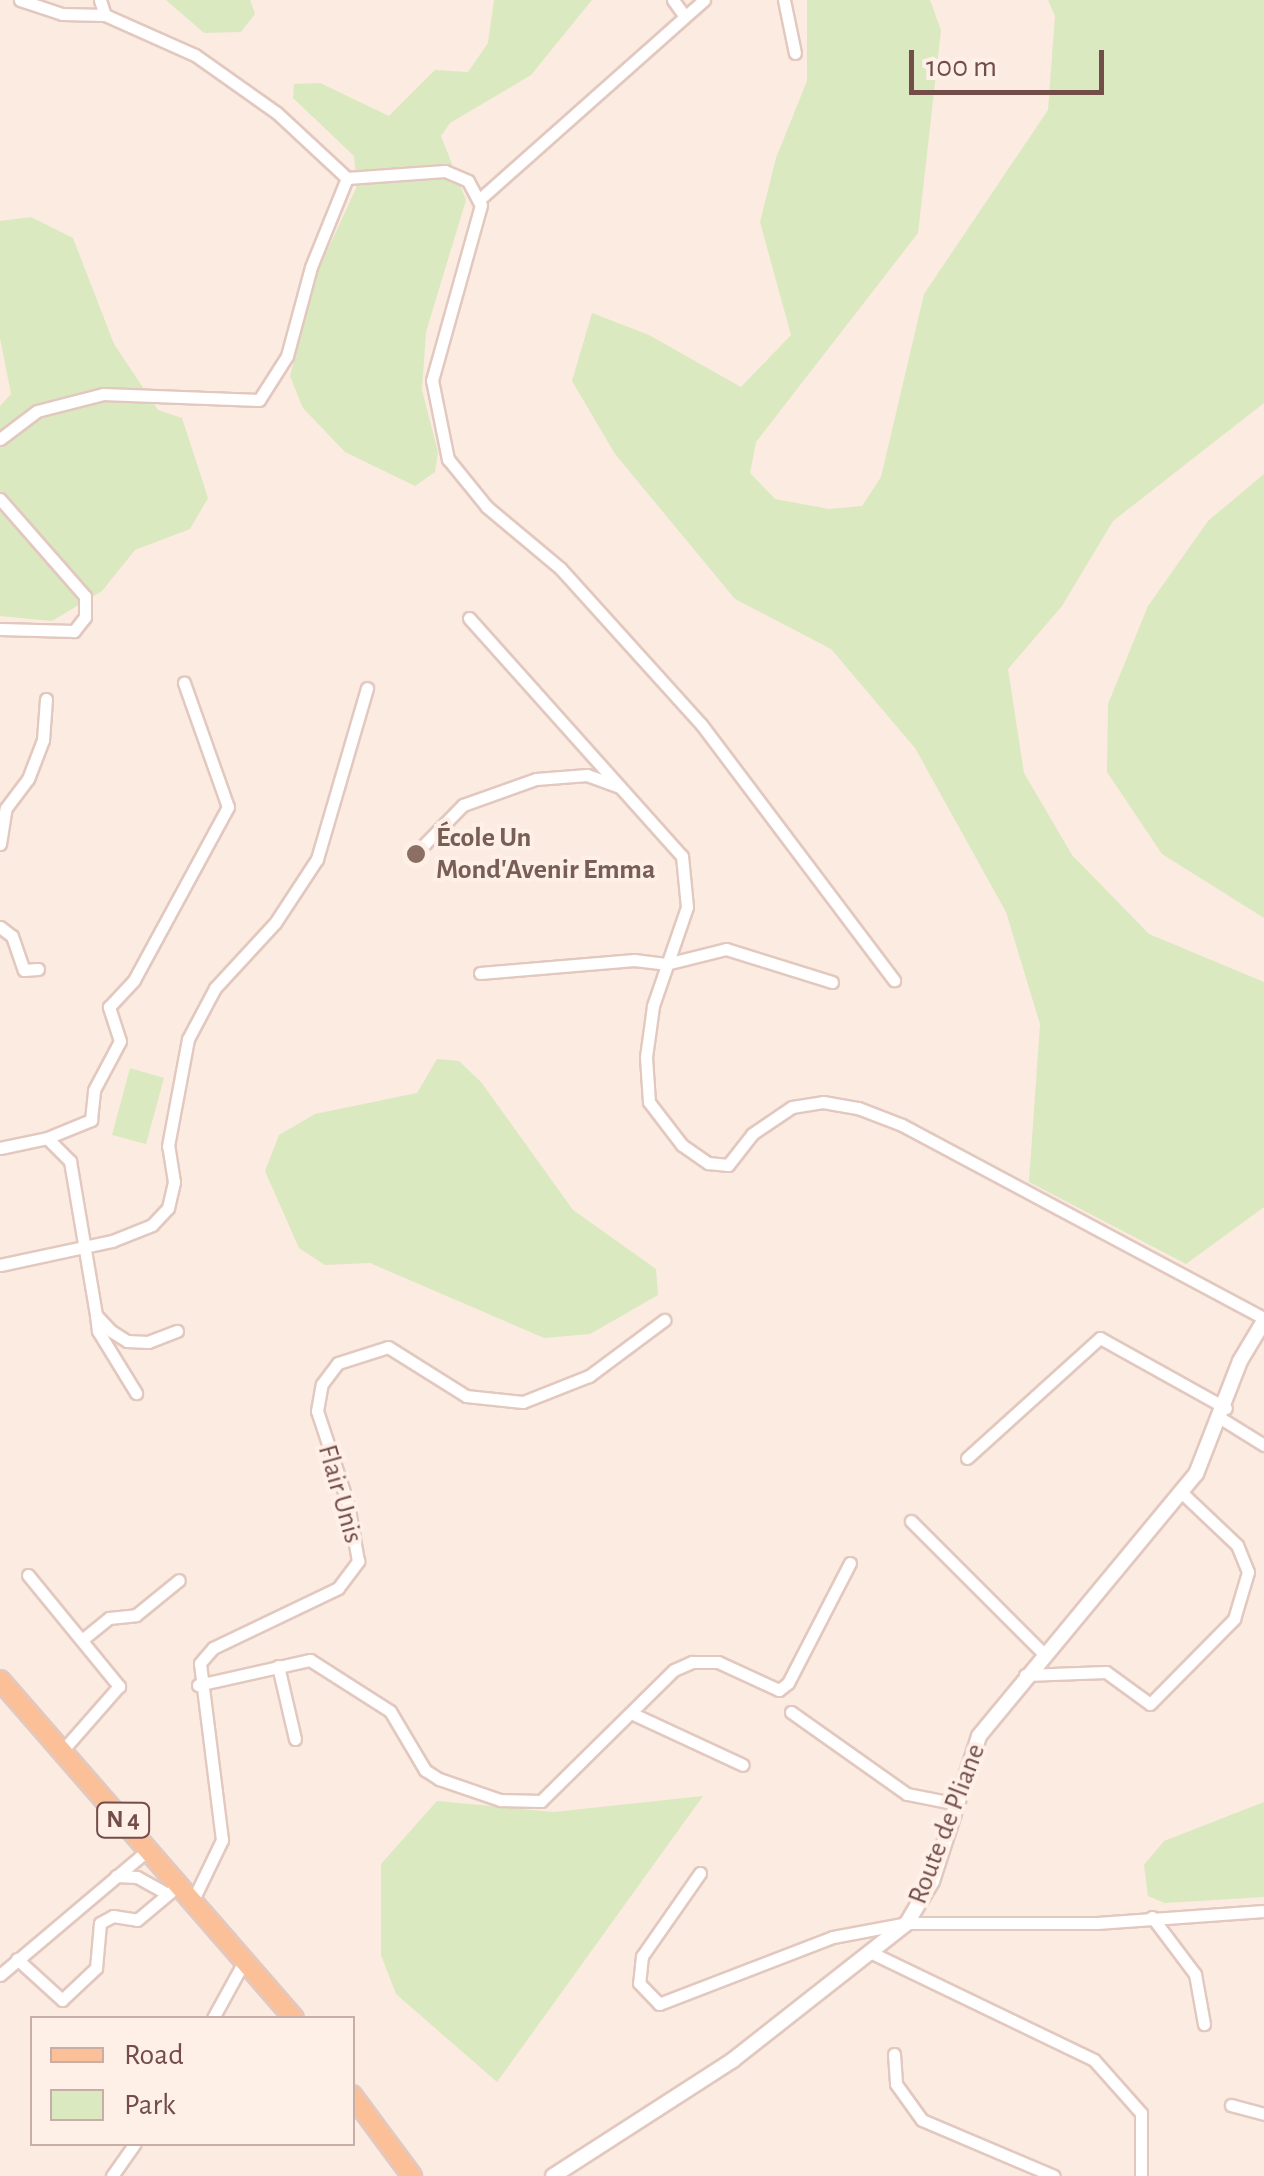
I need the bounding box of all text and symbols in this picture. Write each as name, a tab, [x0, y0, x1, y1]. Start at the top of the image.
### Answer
scale bar	[914, 30, 1109, 92]
text: 100 m	[926, 52, 997, 82]
place label: École Un Mond'Avenir Emma	[436, 821, 655, 887]
marker: École Un Mond'Avenir Emma	[405, 843, 427, 865]
street label: Flair Unis	[310, 1441, 370, 1547]
street label: Route de Pliane	[901, 1739, 993, 1909]
road number: N 4	[96, 1800, 150, 1840]
legend	[30, 2016, 355, 2146]
text: Road	[124, 2040, 184, 2070]
text: Park	[124, 2090, 176, 2120]

